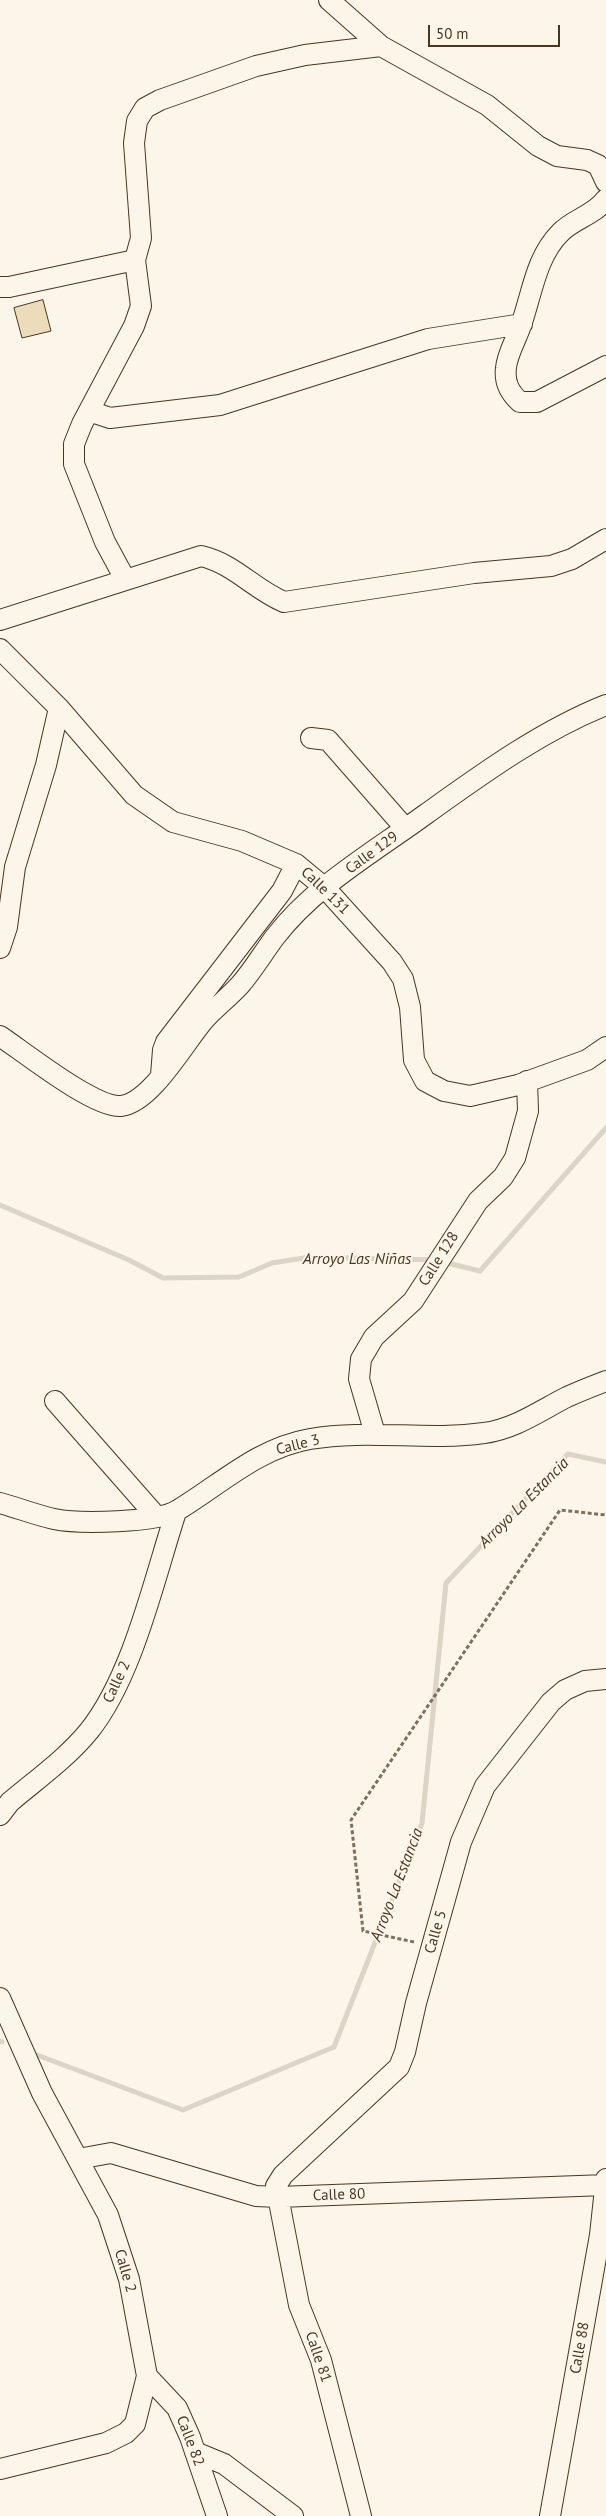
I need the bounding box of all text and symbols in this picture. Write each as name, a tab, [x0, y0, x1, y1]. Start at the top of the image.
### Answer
scale bar	[431, 15, 564, 47]
text: 50 m	[436, 24, 469, 43]
street label: Calle 129	[342, 828, 402, 878]
street label: Calle 131	[297, 863, 353, 919]
street label: Calle 128	[415, 1229, 463, 1289]
water label: Arroyo Las Niñas	[303, 1249, 411, 1269]
street label: Calle 3	[274, 1431, 322, 1459]
water label: Arroyo La Estancia	[475, 1454, 573, 1552]
street label: Calle 2	[99, 1658, 135, 1706]
water label: Arroyo La Estancia	[367, 1826, 427, 1944]
street label: Calle 5	[421, 1908, 451, 1956]
street label: Calle 80	[312, 2185, 366, 2205]
street label: Calle 2	[110, 2247, 140, 2295]
street label: Calle 88	[567, 2321, 593, 2375]
street label: Calle 81	[301, 2329, 335, 2385]
street label: Calle 82	[172, 2413, 208, 2469]

